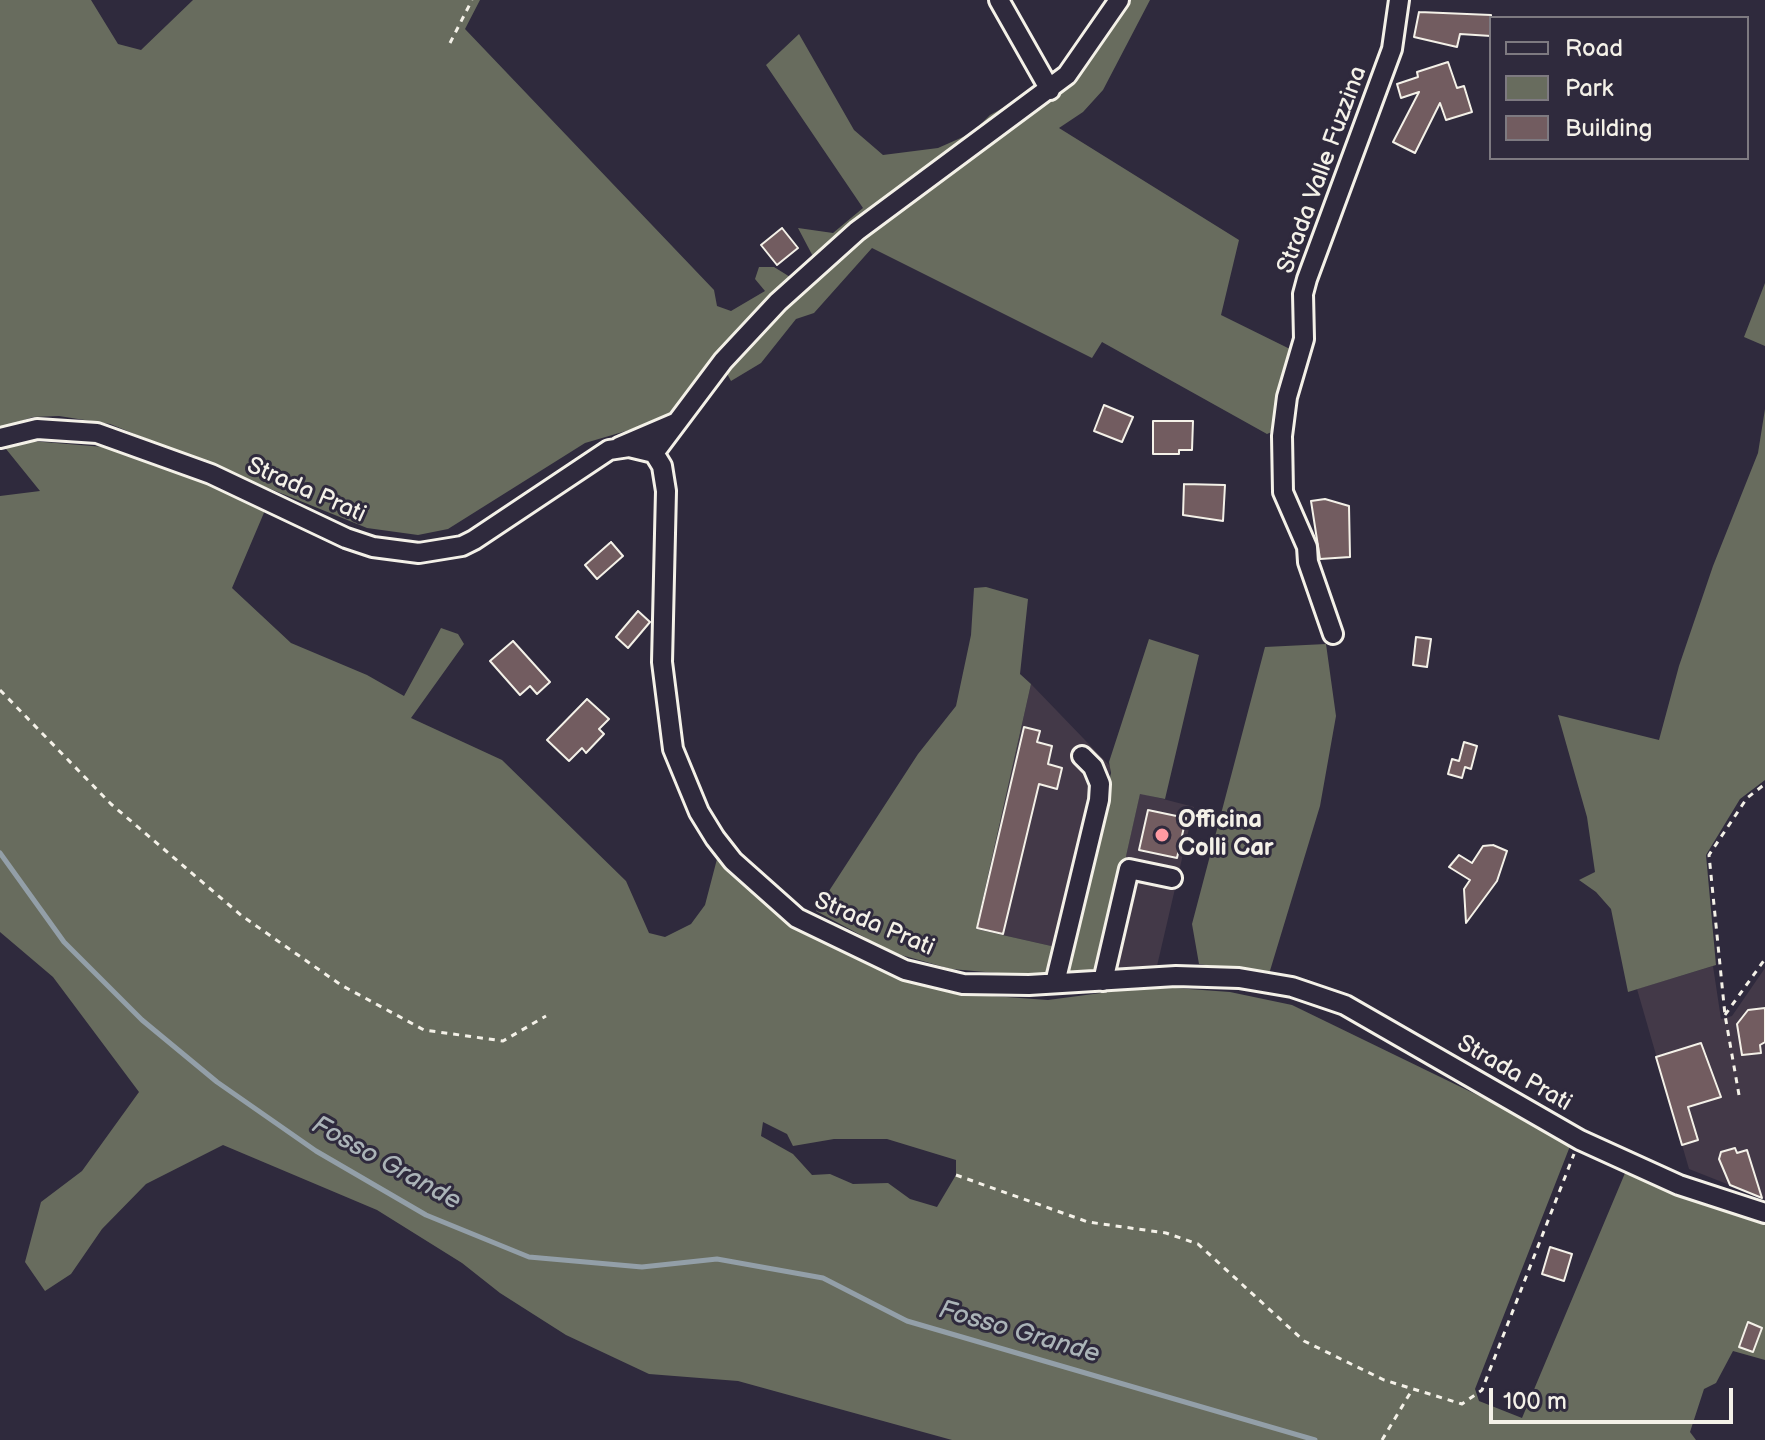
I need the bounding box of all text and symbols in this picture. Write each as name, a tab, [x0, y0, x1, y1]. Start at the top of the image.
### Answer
legend	[1489, 16, 1749, 160]
text: Road	[1565, 34, 1623, 63]
street label: Strada Valle Fuzzina	[1272, 62, 1374, 278]
text: Park	[1565, 74, 1613, 103]
text: Building	[1565, 114, 1652, 143]
street label: Strada Prati	[242, 452, 370, 530]
place label: Officina Colli Car	[1178, 807, 1274, 863]
marker: Officina Colli Car	[1153, 826, 1171, 844]
street label: Strada Prati	[810, 887, 938, 963]
street label: Strada Prati	[1452, 1030, 1576, 1118]
water label: Fosso Grande	[306, 1110, 466, 1218]
water label: Fosso Grande	[935, 1295, 1103, 1371]
scale bar	[1493, 1372, 1737, 1422]
text: 100 m	[1503, 1387, 1567, 1416]

